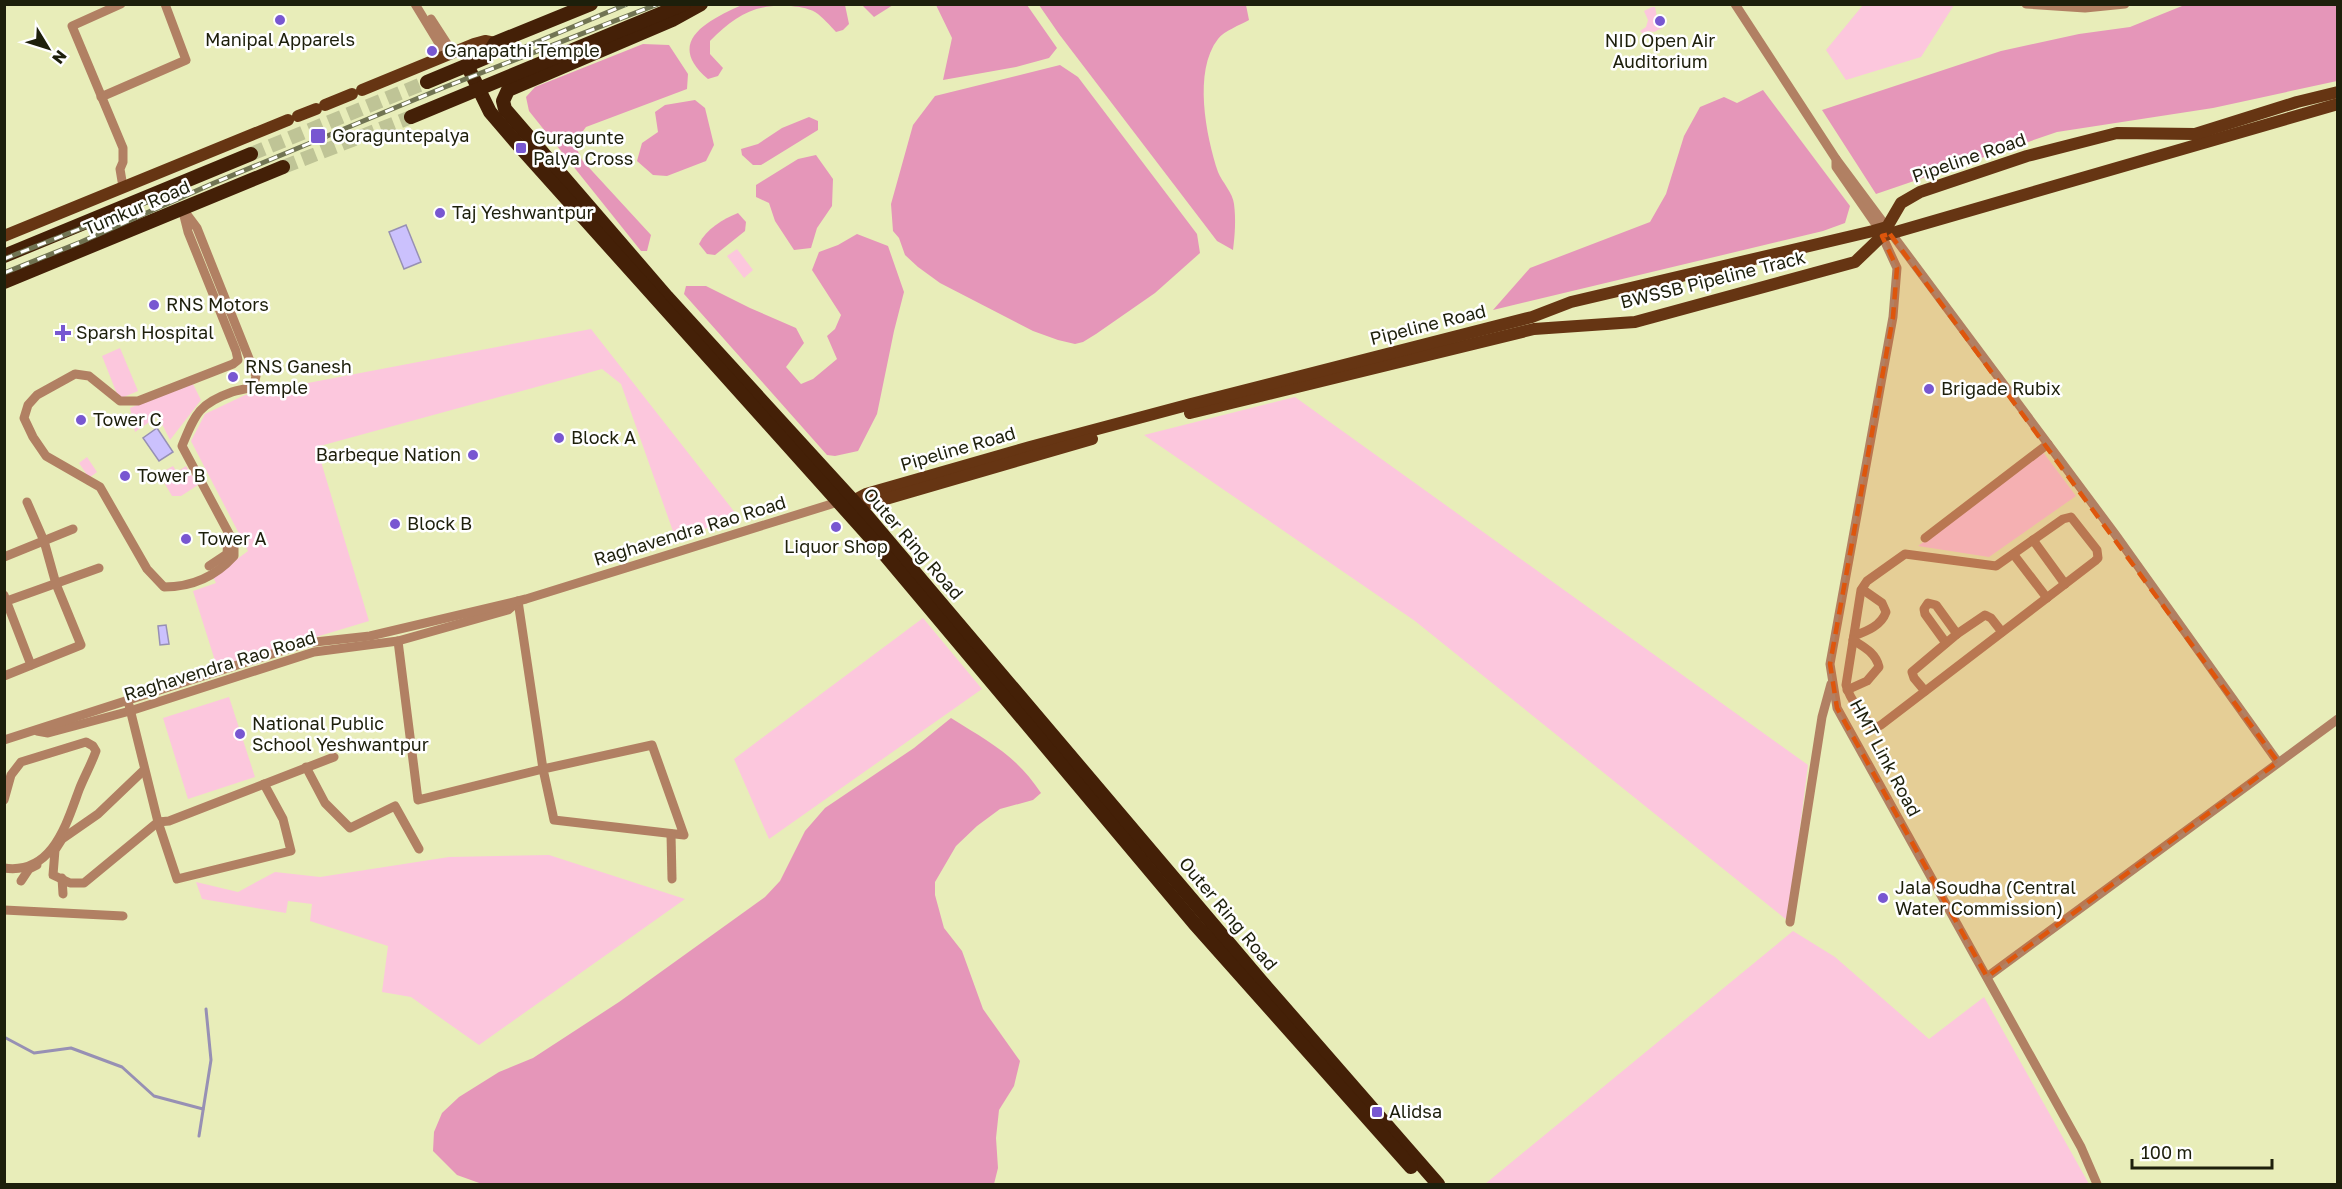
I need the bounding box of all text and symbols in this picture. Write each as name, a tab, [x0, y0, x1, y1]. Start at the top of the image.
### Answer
marker: Manipal Apparels	[273, 13, 287, 27]
marker: NID Open Air Auditorium	[1653, 14, 1667, 28]
north arrow	[18, 18, 78, 78]
place label: Manipal Apparels	[205, 28, 355, 50]
place label: NID Open Air Auditorium	[1605, 29, 1715, 72]
place label: Ganapathi Temple	[444, 39, 600, 61]
marker: Ganapathi Temple	[425, 44, 439, 58]
text: N	[48, 46, 71, 68]
place label: Goraguntepalya	[332, 124, 469, 146]
place label: Guragunte Palya Cross	[533, 126, 633, 169]
marker: Goraguntepalya	[309, 127, 327, 145]
street label: Pipeline Road	[1909, 127, 2028, 187]
marker: Guragunte Palya Cross	[514, 141, 528, 155]
street label: Tumkur Road	[80, 175, 193, 239]
place label: Taj Yeshwantpur	[452, 201, 593, 223]
marker: Taj Yeshwantpur	[433, 206, 447, 220]
street label: BWSSB Pipeline Track	[1618, 245, 1808, 313]
place label: RNS Motors	[166, 293, 269, 315]
marker: RNS Motors	[147, 298, 161, 312]
street label: Pipeline Road	[1367, 299, 1488, 349]
place label: Sparsh Hospital	[76, 321, 214, 343]
marker: Sparsh Hospital	[54, 324, 72, 342]
place label: RNS Ganesh Temple	[245, 355, 352, 398]
marker: RNS Ganesh Temple	[226, 370, 240, 384]
place label: Brigade Rubix	[1941, 377, 2061, 399]
marker: Brigade Rubix	[1922, 382, 1936, 396]
place label: Tower C	[93, 408, 162, 430]
marker: Tower C	[74, 413, 88, 427]
street label: Pipeline Road	[898, 421, 1018, 475]
place label: Block A	[571, 426, 636, 448]
marker: Block A	[552, 431, 566, 445]
place label: Barbeque Nation	[316, 443, 461, 465]
marker: Barbeque Nation	[466, 448, 480, 462]
place label: Tower B	[137, 464, 206, 486]
marker: Tower B	[118, 469, 132, 483]
street label: Outer Ring Road	[859, 483, 968, 604]
street label: Raghavendra Rao Road	[591, 490, 788, 570]
place label: Block B	[407, 512, 472, 534]
marker: Block B	[388, 517, 402, 531]
marker: Liquor Shop	[829, 520, 843, 534]
place label: Tower A	[198, 527, 267, 549]
marker: Tower A	[179, 532, 193, 546]
place label: Liquor Shop	[784, 535, 888, 557]
street label: Raghavendra Rao Road	[121, 625, 318, 705]
street label: HMT Link Road	[1846, 695, 1926, 820]
place label: National Public School Yeshwantpur	[252, 712, 429, 755]
marker: National Public School Yeshwantpur	[233, 727, 247, 741]
street label: Outer Ring Road	[1175, 852, 1283, 975]
place label: Jala Soudha (Central Water Commission)	[1895, 876, 2076, 919]
marker: Jala Soudha (Central Water Commission)	[1876, 891, 1890, 905]
place label: Alidsa	[1389, 1100, 1442, 1122]
marker: Alidsa	[1370, 1105, 1384, 1119]
scale bar	[2132, 1132, 2272, 1170]
text: 100 m	[2141, 1141, 2192, 1163]

